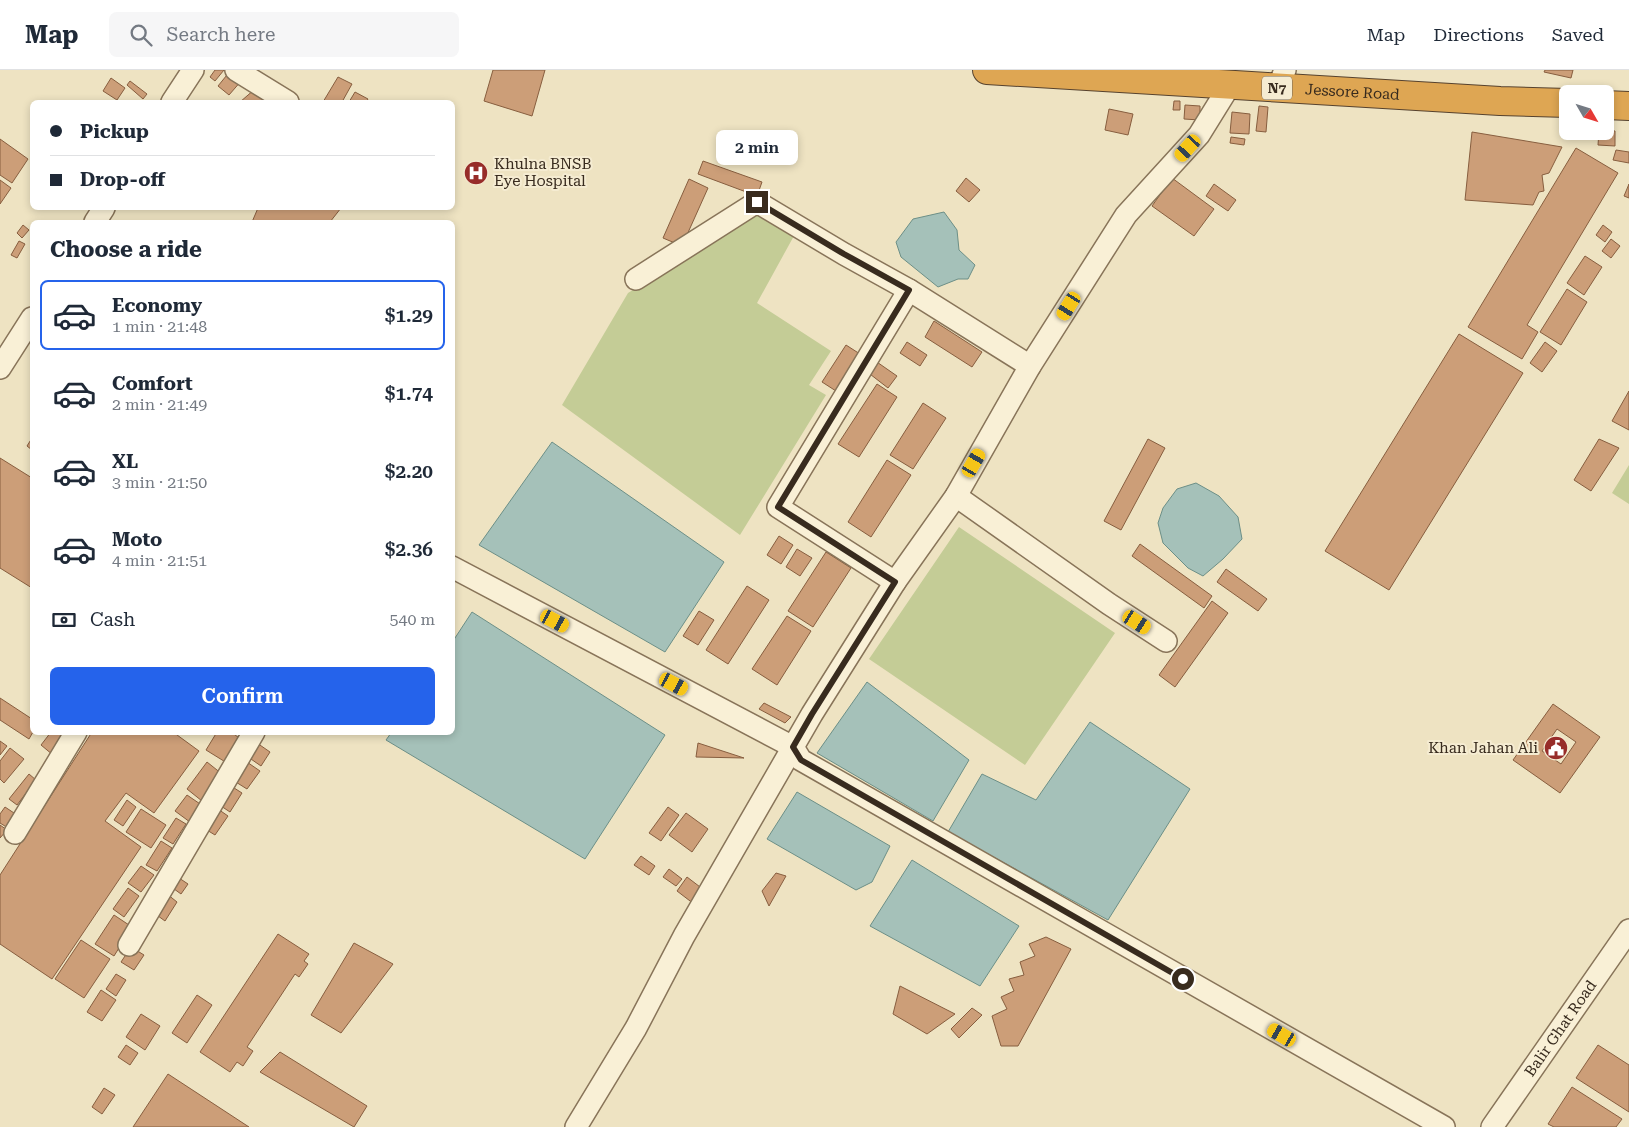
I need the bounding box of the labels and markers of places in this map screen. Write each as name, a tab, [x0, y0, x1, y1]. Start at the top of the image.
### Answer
place label: Khulna BNSB Eye Hospital	[494, 155, 591, 190]
hospital icon: Khulna BNSB Eye Hospital	[463, 160, 489, 186]
public building icon: Khan Jahan Ali	[1543, 735, 1569, 761]
place label: Khan Jahan Ali	[1428, 739, 1538, 757]

